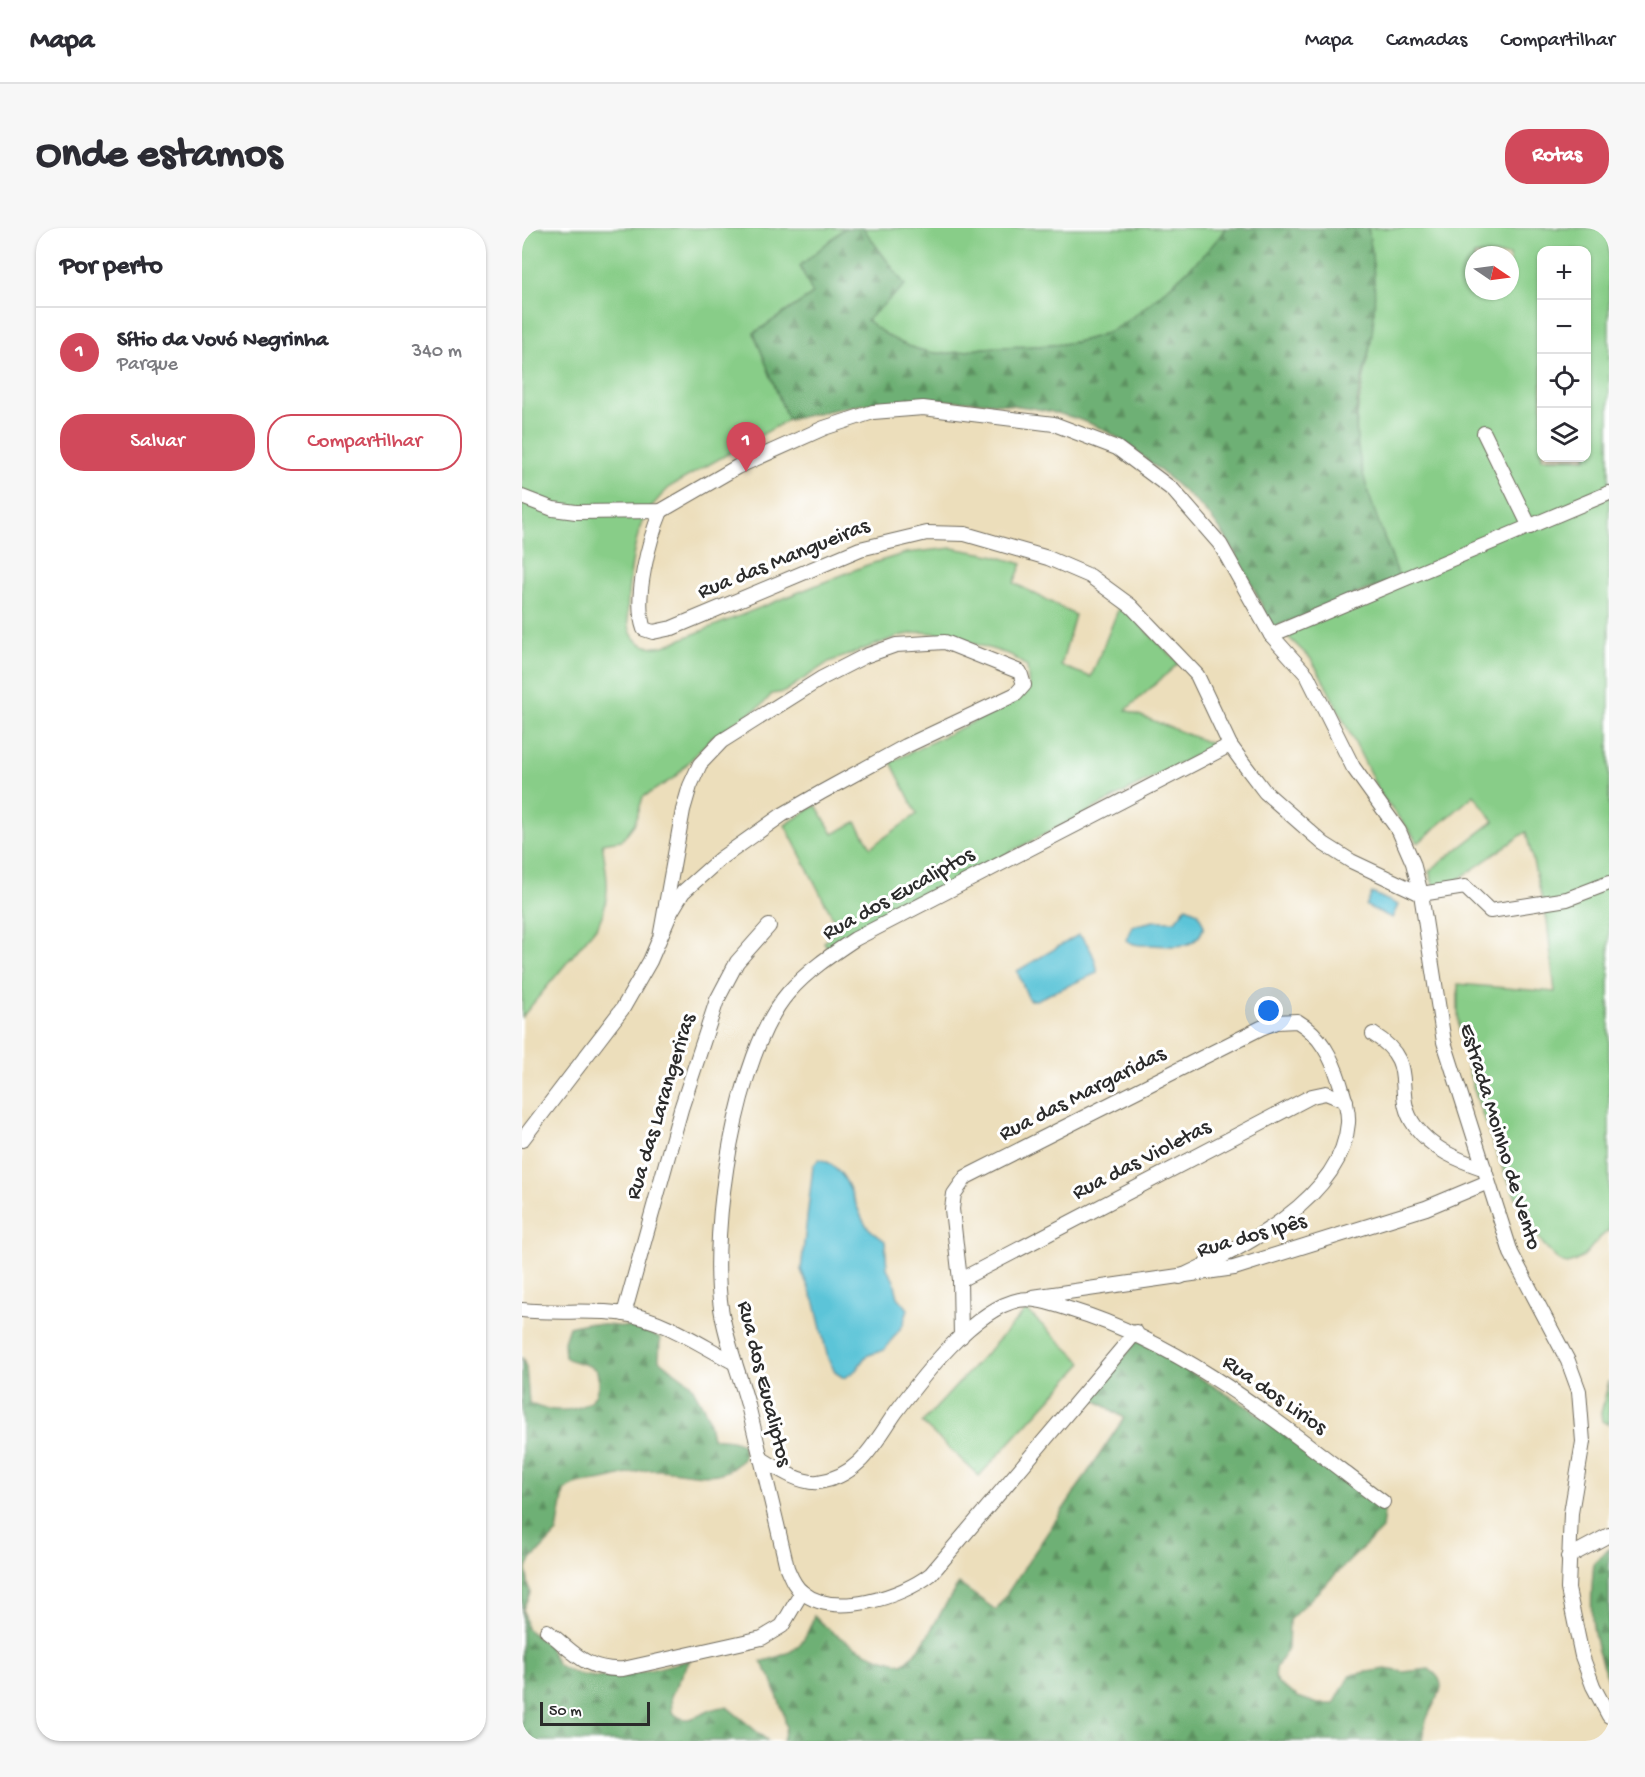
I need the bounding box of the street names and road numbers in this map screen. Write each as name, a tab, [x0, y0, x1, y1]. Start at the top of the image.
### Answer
street label: Rua das Mangueiras	[694, 513, 874, 606]
street label: Rua dos Eucaliptos	[819, 842, 980, 947]
street label: Rua das Larangeriras	[621, 1010, 703, 1203]
street label: Estrada Moinho de Vento	[1452, 1021, 1546, 1253]
street label: Rua das Margaridas	[995, 1041, 1171, 1148]
street label: Rua das Violetas	[1069, 1115, 1216, 1207]
street label: Rua dos Ipês	[1194, 1209, 1310, 1265]
street label: Rua dos Eucaliptos	[730, 1299, 796, 1470]
street label: Rua dos Lirios	[1217, 1350, 1332, 1442]

